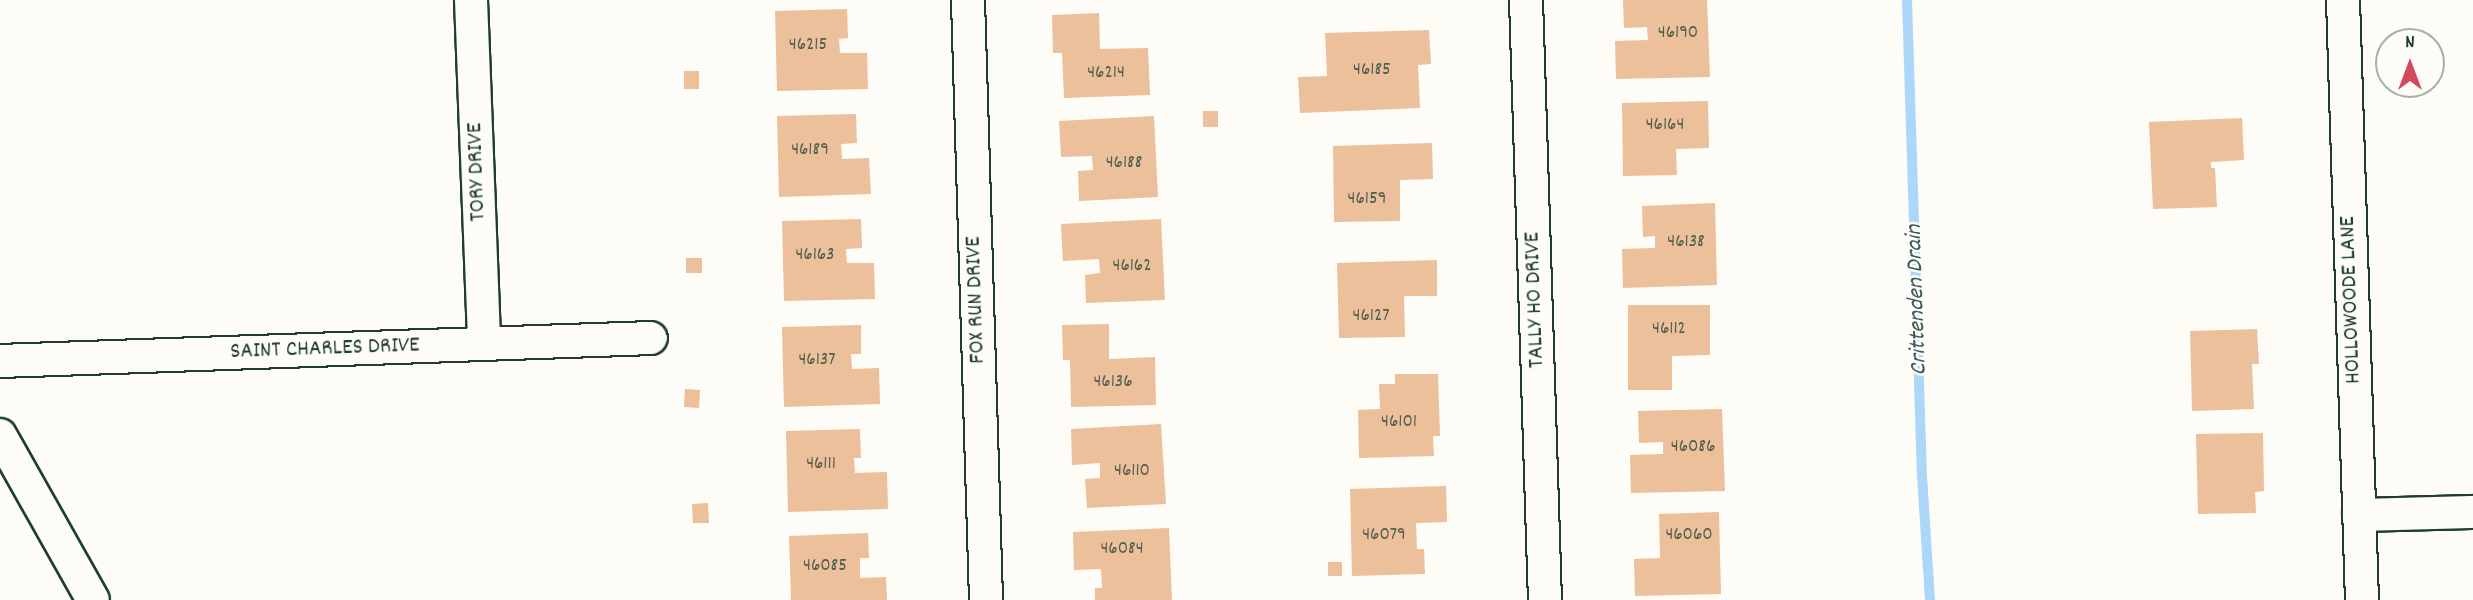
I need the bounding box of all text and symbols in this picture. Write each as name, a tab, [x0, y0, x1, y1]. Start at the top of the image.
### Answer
house number: 46190	[1658, 23, 1698, 45]
north arrow	[2375, 28, 2445, 98]
text: N	[2405, 30, 2415, 57]
house number: 46215	[789, 35, 827, 57]
house number: 46185	[1353, 60, 1391, 82]
house number: 46214	[1087, 63, 1125, 85]
house number: 46164	[1646, 115, 1684, 137]
street label: TORY DRIVE	[462, 122, 494, 222]
house number: 46189	[791, 140, 829, 162]
house number: 46188	[1106, 153, 1142, 175]
house number: 46159	[1348, 189, 1386, 211]
street label: HOLLOWOODE LANE	[2335, 216, 2369, 384]
water label: Crittenden Drain	[1901, 224, 1935, 376]
street label: TALLY HO DRIVE	[1520, 231, 1552, 369]
house number: 46138	[1667, 232, 1705, 254]
street label: FOX RUN DRIVE	[961, 236, 993, 364]
house number: 46163	[795, 245, 835, 267]
house number: 46162	[1113, 256, 1151, 278]
house number: 46127	[1353, 306, 1389, 328]
house number: 46112	[1652, 319, 1686, 341]
street label: SAINT CHARLES DRIVE	[230, 333, 420, 367]
house number: 46137	[798, 350, 836, 372]
house number: 46136	[1093, 372, 1133, 394]
house number: 46101	[1381, 412, 1417, 434]
house number: 46086	[1671, 437, 1715, 459]
house number: 46111	[806, 454, 836, 476]
house number: 46110	[1114, 461, 1150, 483]
house number: 46079	[1362, 525, 1406, 547]
house number: 46060	[1665, 525, 1713, 547]
house number: 46084	[1100, 539, 1144, 561]
house number: 46085	[803, 556, 847, 578]

